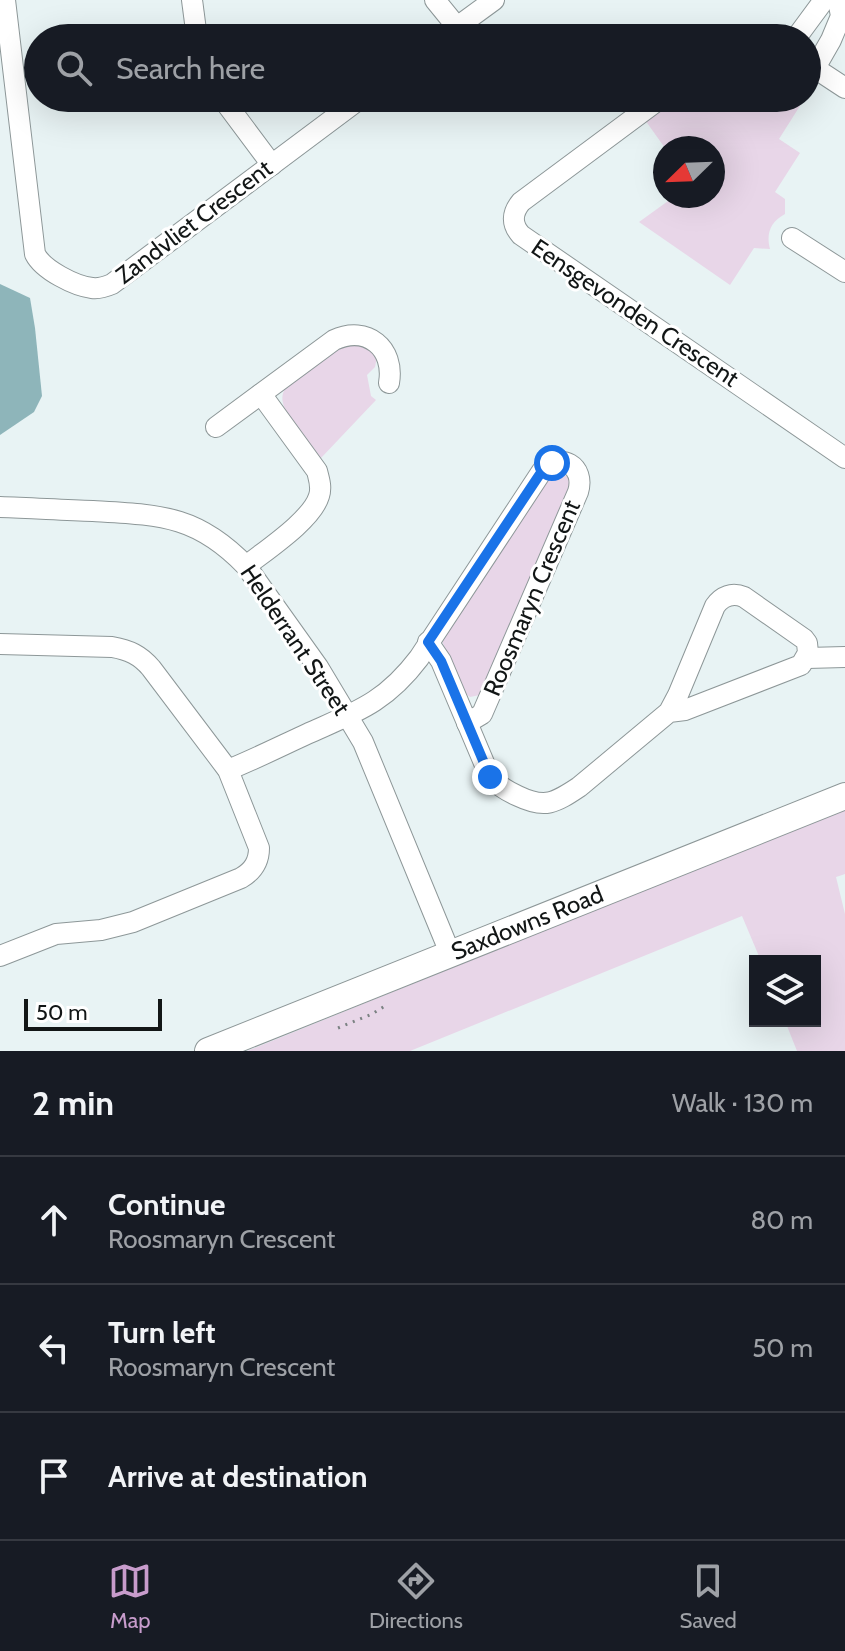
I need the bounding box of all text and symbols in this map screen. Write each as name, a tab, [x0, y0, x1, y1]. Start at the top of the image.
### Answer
search box	[24, 24, 821, 112]
icon: search	[52, 46, 96, 90]
text: Search here	[116, 50, 265, 87]
north arrow	[653, 136, 725, 208]
street label: Zandvliet Crescent	[110, 153, 277, 290]
street label: Eensgevonden Crescent	[526, 232, 744, 393]
route start	[534, 445, 570, 481]
street label: Roosmaryn Crescent	[477, 496, 586, 700]
street label: Helderrant Street	[234, 559, 356, 720]
route end	[472, 759, 508, 795]
street label: Saxdowns Road	[447, 879, 607, 966]
map controls	[749, 955, 821, 1027]
button: layers	[749, 955, 821, 1027]
scale bar	[24, 995, 162, 1031]
text: 50 m	[36, 999, 88, 1026]
text: 2 min	[32, 1082, 114, 1124]
text: Walk · 130 m	[672, 1087, 813, 1119]
text: Continue	[108, 1186, 225, 1223]
icon: ahead	[32, 1198, 76, 1242]
text: 80 m	[750, 1204, 813, 1236]
text: Roosmaryn Crescent	[108, 1223, 335, 1255]
text: Turn left	[108, 1314, 216, 1351]
icon: left	[32, 1326, 76, 1370]
text: 50 m	[752, 1332, 813, 1364]
text: Roosmaryn Crescent	[108, 1351, 335, 1383]
icon: arrive	[32, 1454, 76, 1498]
text: Arrive at destination	[108, 1458, 368, 1495]
tab: Map	[108, 1559, 152, 1634]
tab: Directions	[369, 1559, 463, 1634]
tab: Saved	[680, 1559, 737, 1634]

